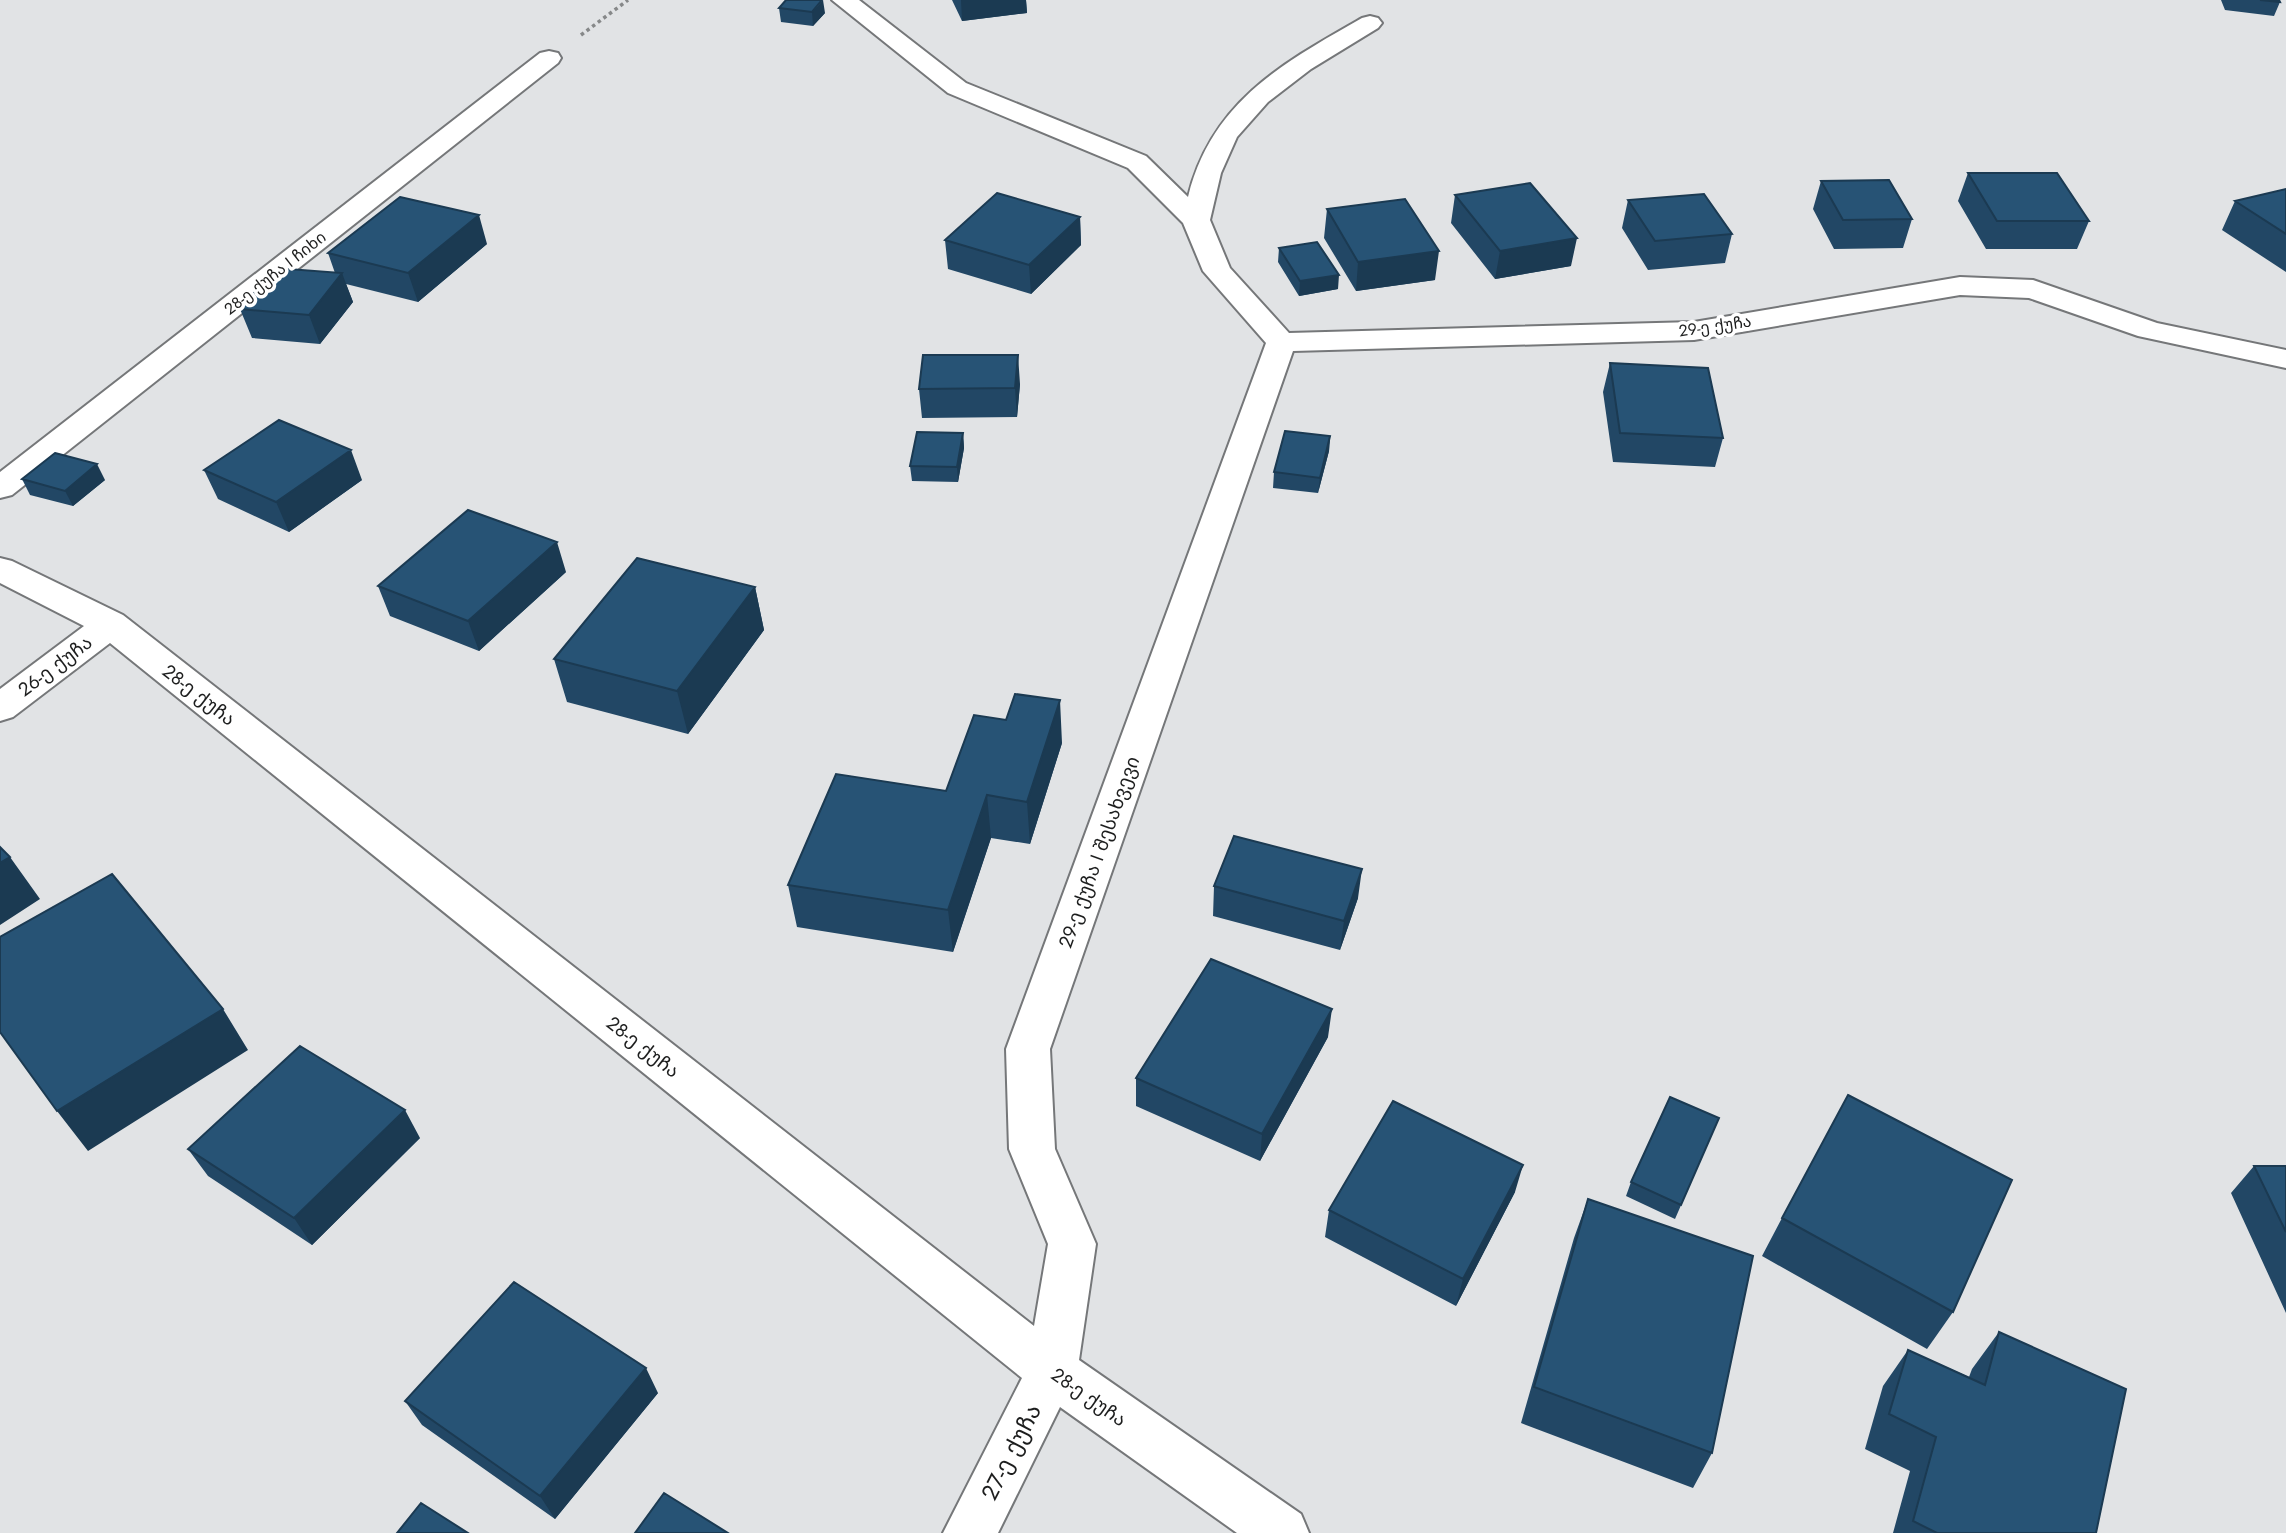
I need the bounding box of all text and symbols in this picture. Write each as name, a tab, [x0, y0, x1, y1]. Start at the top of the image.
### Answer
street label: 28-ე ქუჩა I ჩიხი	[219, 226, 331, 320]
street label: 29-ე ქუჩა	[1677, 310, 1753, 342]
street label: 26-ე ქუჩა	[12, 629, 98, 703]
street label: 28-ე ქუჩა	[157, 658, 241, 732]
street label: 29-ე ქუჩა I შესახვევი	[1052, 752, 1146, 952]
street label: 28-ე ქუჩა	[601, 1010, 685, 1084]
street label: 28-ე ქუჩა	[1046, 1361, 1132, 1433]
street label: 27-ე ქუჩა	[972, 1398, 1050, 1506]

